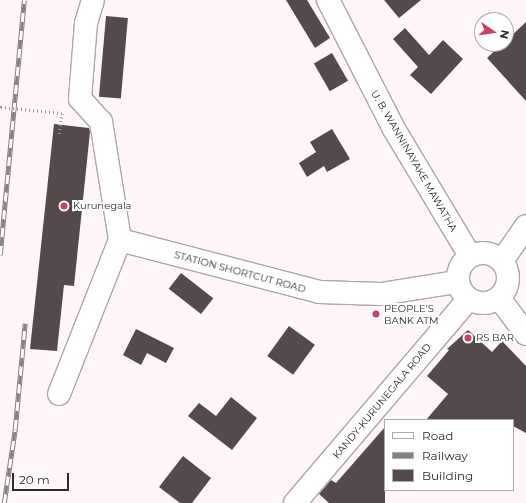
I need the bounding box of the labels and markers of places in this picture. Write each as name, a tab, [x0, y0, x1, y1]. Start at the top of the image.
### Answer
marker: Kurunegala	[58, 200, 70, 212]
place label: Kurunegala	[73, 200, 132, 212]
place label: PEOPLE'S BANK ATM	[384, 302, 439, 326]
marker: PEOPLE'S BANK ATM	[371, 309, 381, 319]
place label: RS BAR	[476, 332, 514, 344]
marker: RS BAR	[463, 333, 473, 343]

